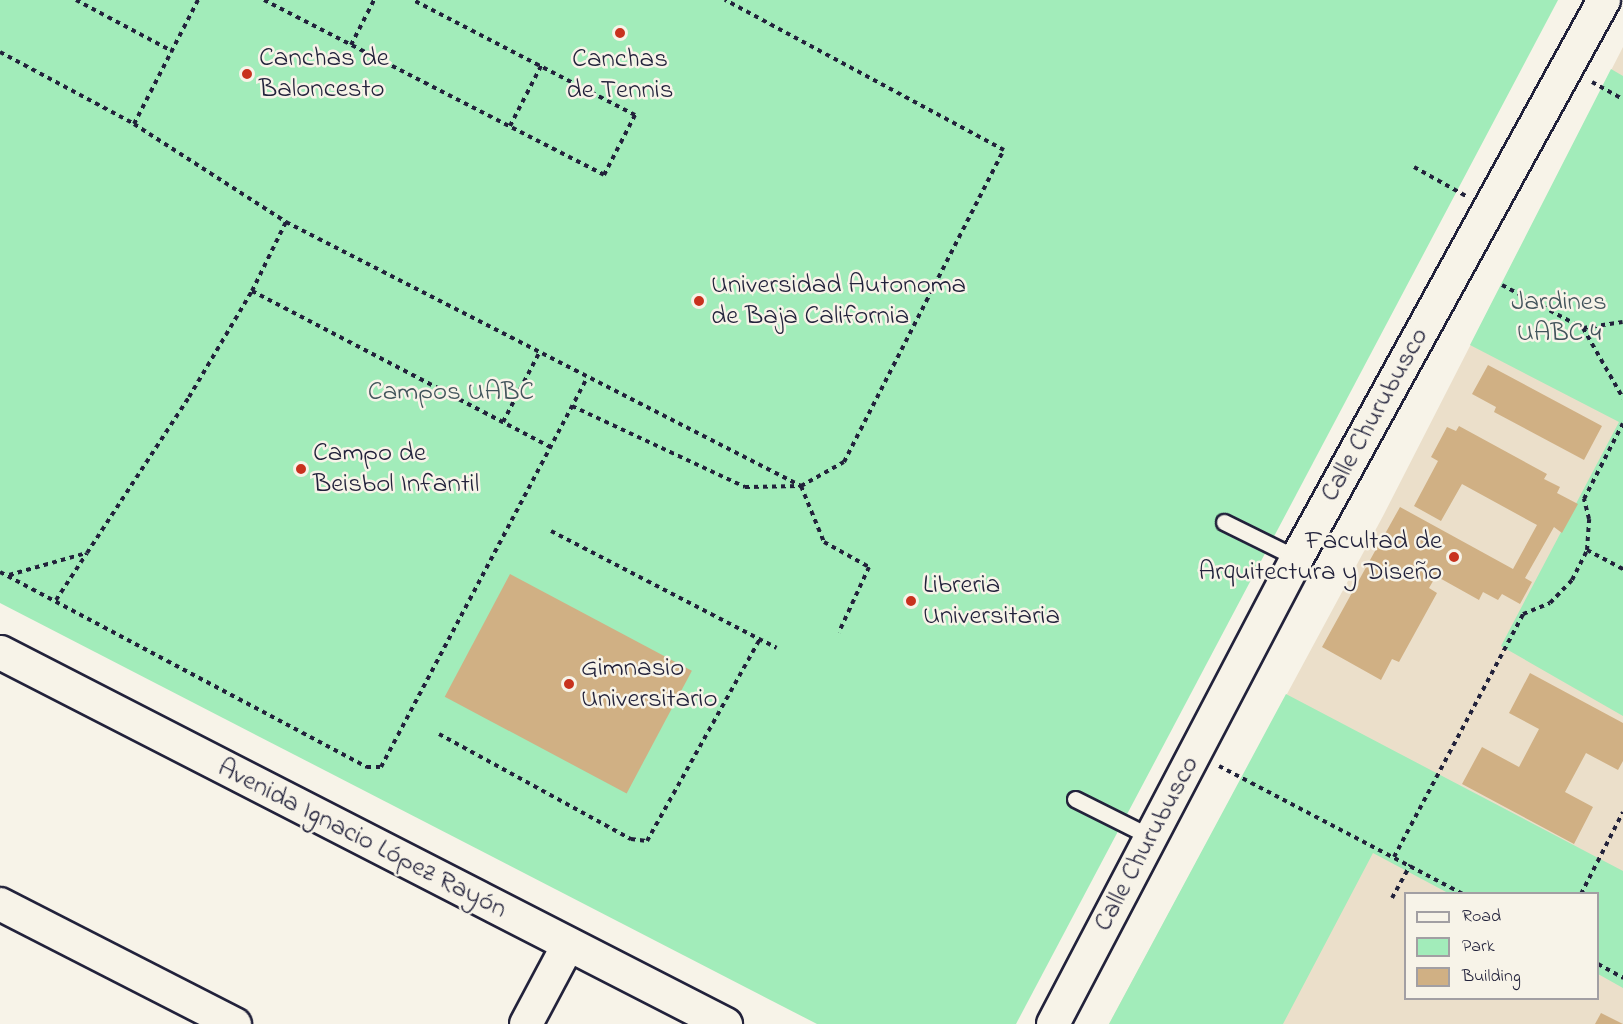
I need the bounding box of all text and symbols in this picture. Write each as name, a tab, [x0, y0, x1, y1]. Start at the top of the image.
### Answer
marker: Canchas de Tennis	[613, 26, 627, 40]
place label: Canchas de Baloncesto	[259, 42, 389, 105]
place label: Canchas de Tennis	[567, 43, 673, 106]
marker: Canchas de Baloncesto	[240, 67, 254, 81]
place label: Universidad Autonoma de Baja California	[711, 269, 966, 332]
park label: Jardines UABC 4	[1511, 286, 1607, 349]
marker: Universidad Autonoma de Baja California	[692, 294, 706, 308]
street label: Calle Churubusco	[1314, 323, 1436, 507]
park label: Campos UABC	[368, 377, 534, 409]
place label: Campo de Beisbol Infantil	[313, 437, 479, 500]
marker: Campo de Beisbol Infantil	[294, 462, 308, 476]
place label: Facultad de Arquitectura y Diseño	[1199, 525, 1442, 588]
marker: Facultad de Arquitectura y Diseño	[1447, 550, 1461, 564]
place label: Libreria Universitaria	[923, 569, 1060, 632]
marker: Libreria Universitaria	[904, 594, 918, 608]
place label: Gimnasio Universitario	[581, 652, 717, 715]
marker: Gimnasio Universitario	[562, 677, 576, 691]
street label: Calle Churubusco	[1087, 751, 1207, 937]
street label: Avenida Ignacio López Rayón	[212, 752, 512, 926]
legend	[1404, 892, 1599, 1000]
text: Road	[1462, 904, 1501, 930]
text: Park	[1462, 934, 1495, 960]
text: Building	[1462, 964, 1521, 990]

